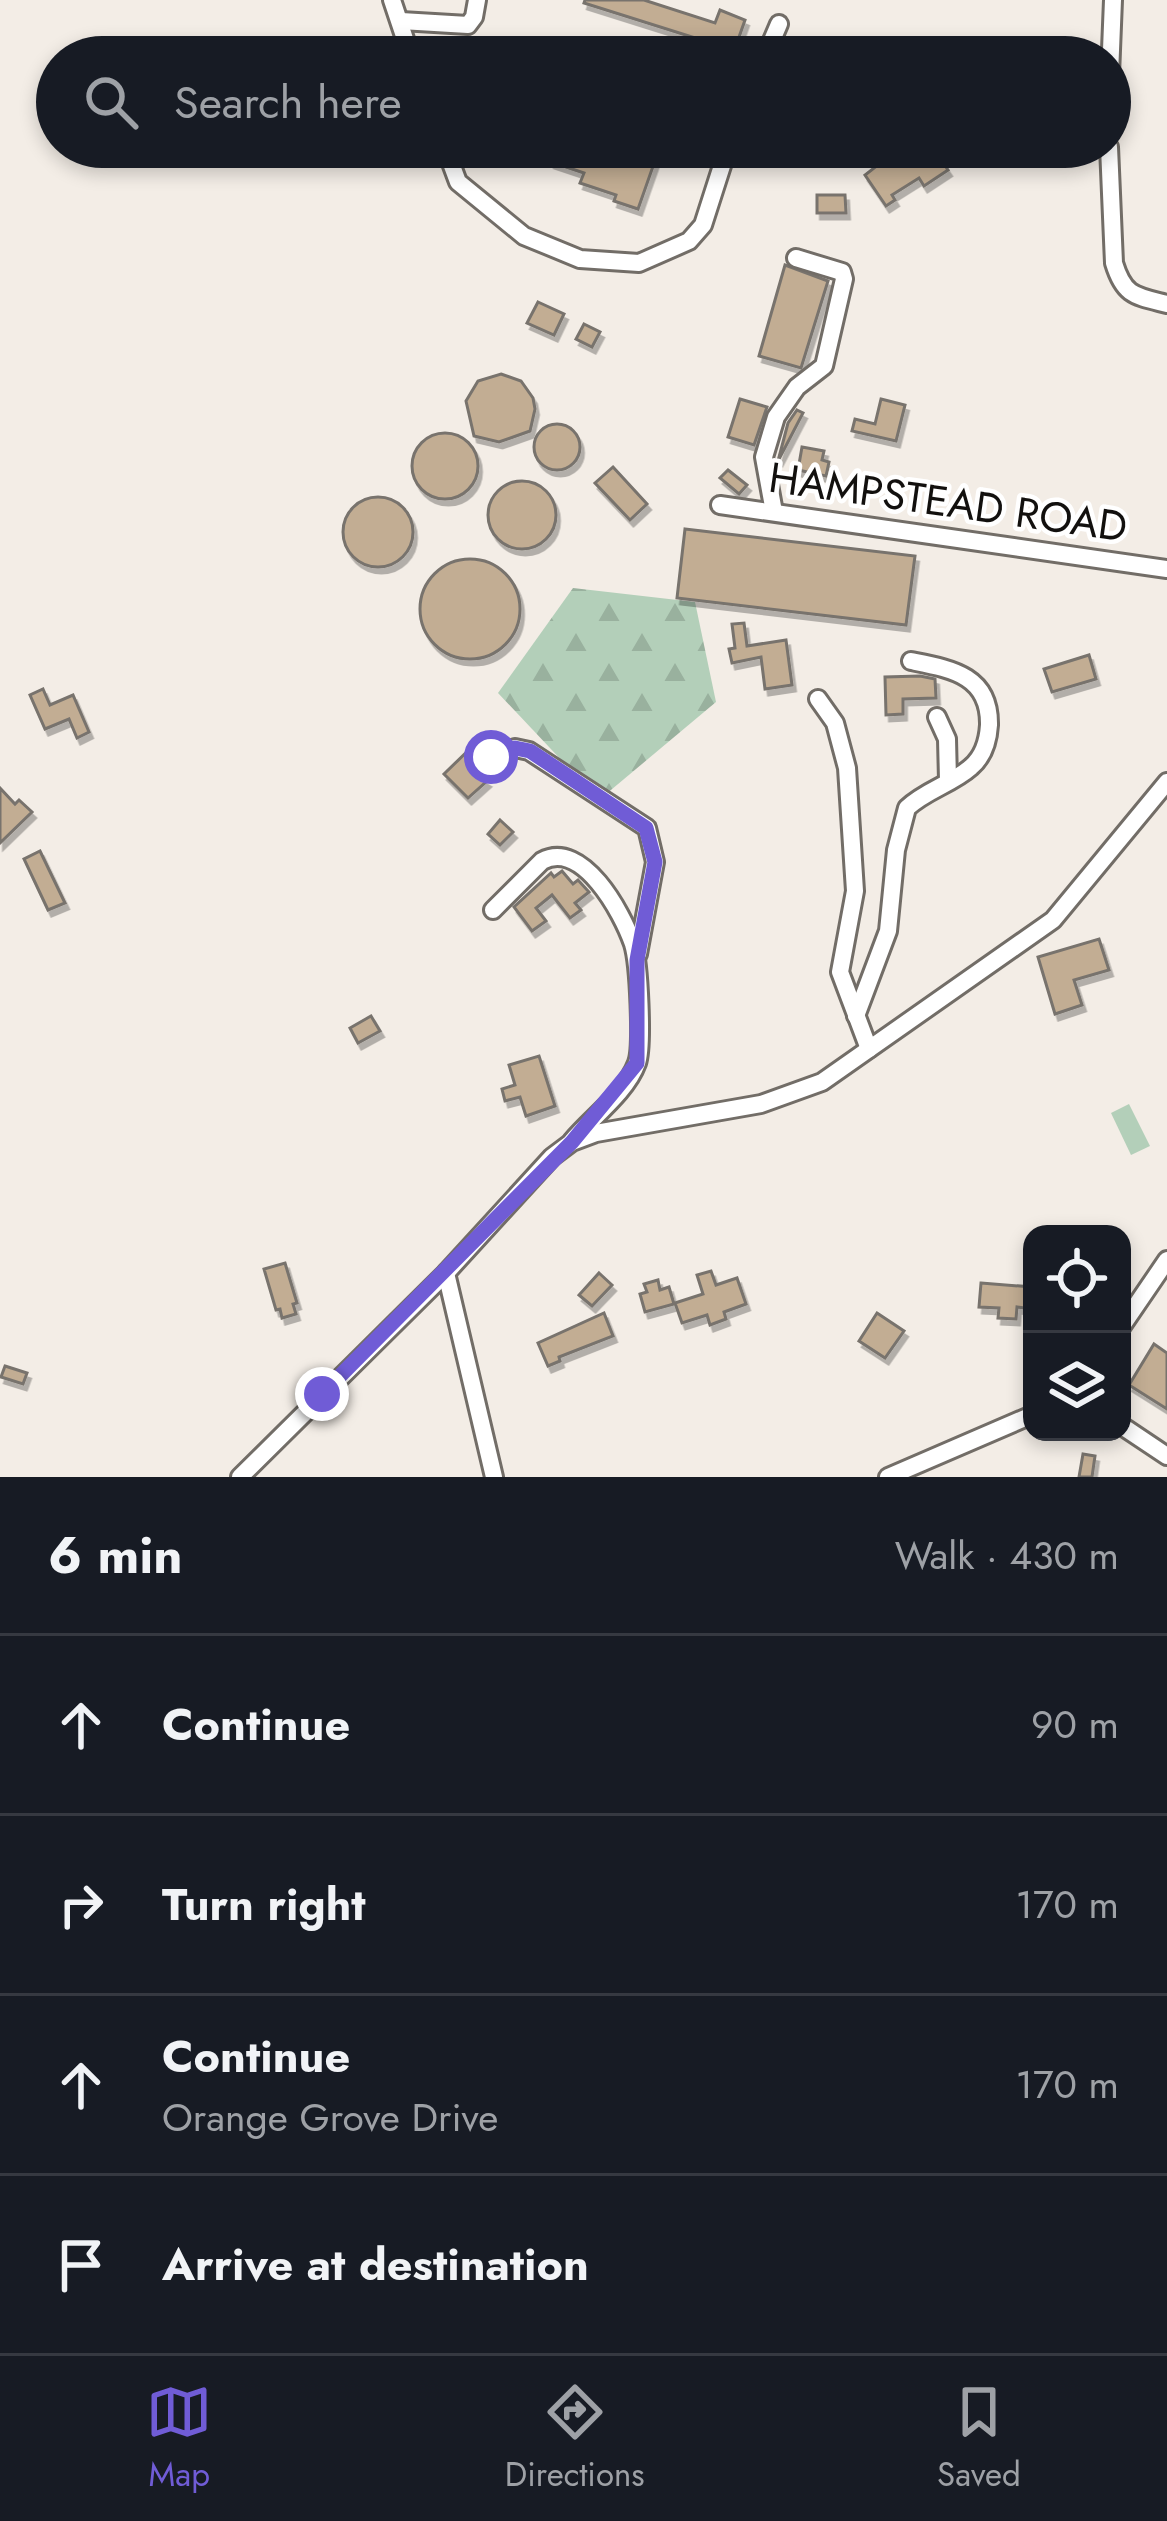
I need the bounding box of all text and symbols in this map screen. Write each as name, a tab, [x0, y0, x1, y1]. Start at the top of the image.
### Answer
search box	[36, 36, 1131, 168]
icon: search	[78, 69, 144, 135]
text: Search here	[174, 70, 402, 135]
street label: HAMPSTEAD ROAD	[765, 447, 1131, 557]
route start	[464, 730, 518, 784]
map controls	[1023, 1225, 1131, 1441]
button: locate	[1023, 1225, 1131, 1333]
button: layers	[1023, 1333, 1131, 1441]
route end	[295, 1367, 349, 1421]
text: 6 min	[48, 1518, 183, 1592]
text: Walk · 430 m	[895, 1527, 1119, 1584]
icon: ahead	[48, 1692, 114, 1758]
text: Continue	[162, 1692, 350, 1757]
text: 90 m	[1031, 1696, 1119, 1753]
icon: right	[48, 1872, 114, 1938]
text: Turn right	[162, 1872, 366, 1937]
text: 170 m	[1015, 1876, 1119, 1933]
text: Continue	[162, 2024, 350, 2089]
icon: ahead	[48, 2052, 114, 2118]
text: 170 m	[1015, 2056, 1119, 2113]
text: Orange Grove Drive	[162, 2089, 498, 2146]
icon: arrive	[48, 2232, 114, 2298]
text: Arrive at destination	[162, 2232, 589, 2297]
tab: Map	[146, 2379, 212, 2498]
tab: Directions	[505, 2379, 645, 2498]
tab: Saved	[937, 2379, 1021, 2498]

